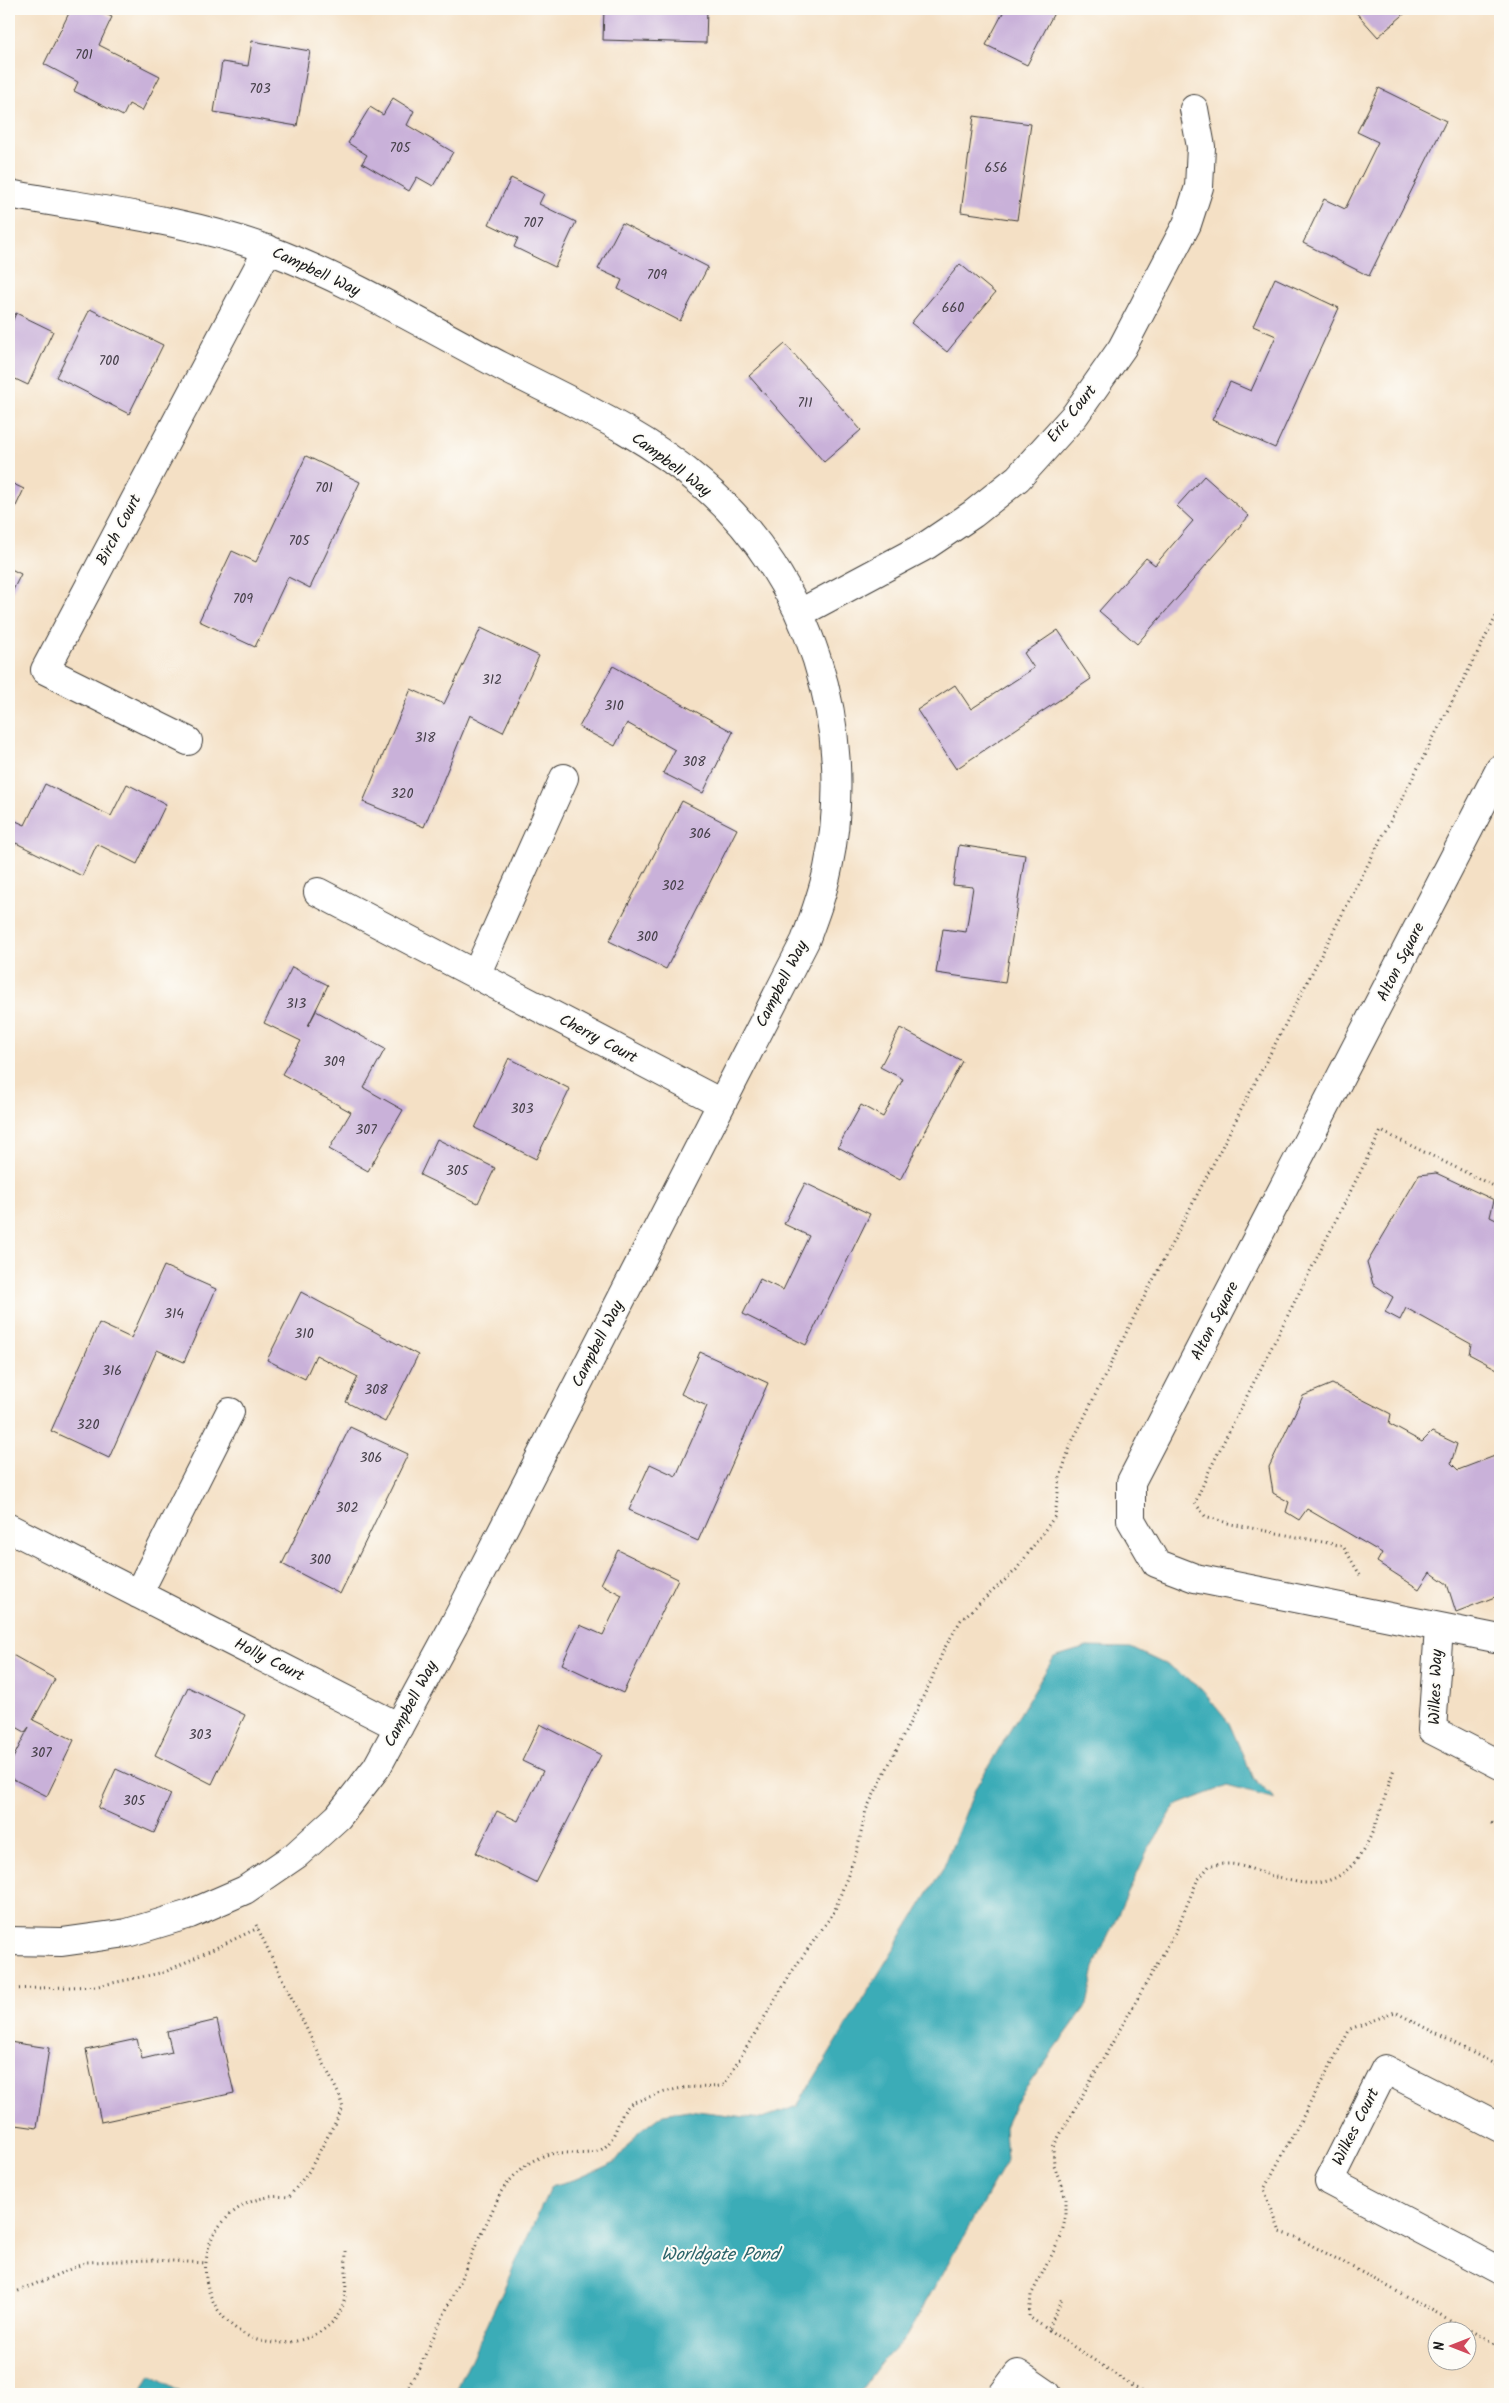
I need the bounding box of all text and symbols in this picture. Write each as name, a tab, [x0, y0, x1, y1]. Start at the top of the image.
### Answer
house number: 701	[75, 44, 93, 66]
house number: 703	[249, 78, 271, 100]
house number: 705	[390, 137, 412, 159]
house number: 656	[984, 157, 1008, 179]
house number: 707	[523, 212, 543, 234]
street label: Campbell Way	[268, 241, 365, 304]
house number: 709	[647, 264, 667, 286]
house number: 660	[942, 297, 964, 319]
house number: 700	[99, 350, 119, 372]
street label: Eric Court	[1041, 379, 1104, 448]
house number: 711	[797, 392, 813, 414]
street label: Campbell Way	[626, 426, 717, 504]
house number: 701	[315, 477, 333, 499]
street label: Birch Court	[90, 489, 149, 570]
house number: 705	[289, 530, 311, 552]
house number: 709	[233, 588, 253, 610]
house number: 312	[482, 669, 502, 691]
house number: 310	[604, 695, 624, 717]
house number: 318	[415, 727, 436, 749]
house number: 308	[682, 751, 706, 773]
house number: 320	[390, 783, 414, 805]
house number: 306	[689, 823, 711, 845]
house number: 302	[661, 875, 685, 897]
street label: Alton Square	[1370, 918, 1432, 1006]
house number: 300	[636, 926, 658, 948]
street label: Campbell Way	[749, 936, 815, 1032]
house number: 313	[286, 993, 306, 1015]
street label: Cherry Court	[554, 1008, 642, 1071]
house number: 309	[323, 1051, 345, 1073]
house number: 303	[511, 1098, 534, 1120]
house number: 307	[355, 1119, 377, 1141]
house number: 305	[446, 1160, 470, 1182]
street label: Alton Square	[1184, 1277, 1246, 1365]
street label: Campbell Way	[565, 1296, 631, 1392]
house number: 314	[164, 1303, 184, 1325]
house number: 310	[294, 1323, 314, 1345]
house number: 316	[102, 1360, 122, 1382]
house number: 308	[364, 1379, 388, 1401]
house number: 320	[76, 1414, 100, 1436]
house number: 306	[360, 1447, 382, 1469]
house number: 302	[335, 1497, 359, 1519]
house number: 300	[309, 1549, 331, 1571]
street label: Holly Court	[230, 1632, 309, 1689]
street label: Wilkes Way	[1422, 1648, 1450, 1725]
street label: Campbell Way	[378, 1656, 445, 1752]
house number: 303	[189, 1724, 212, 1746]
house number: 307	[30, 1742, 52, 1764]
house number: 305	[123, 1790, 147, 1812]
street label: Wilkes Court	[1326, 2083, 1387, 2170]
water label: Worldgate Pond	[661, 2241, 783, 2270]
north arrow	[1426, 2320, 1476, 2370]
text: N	[1429, 2341, 1451, 2350]

